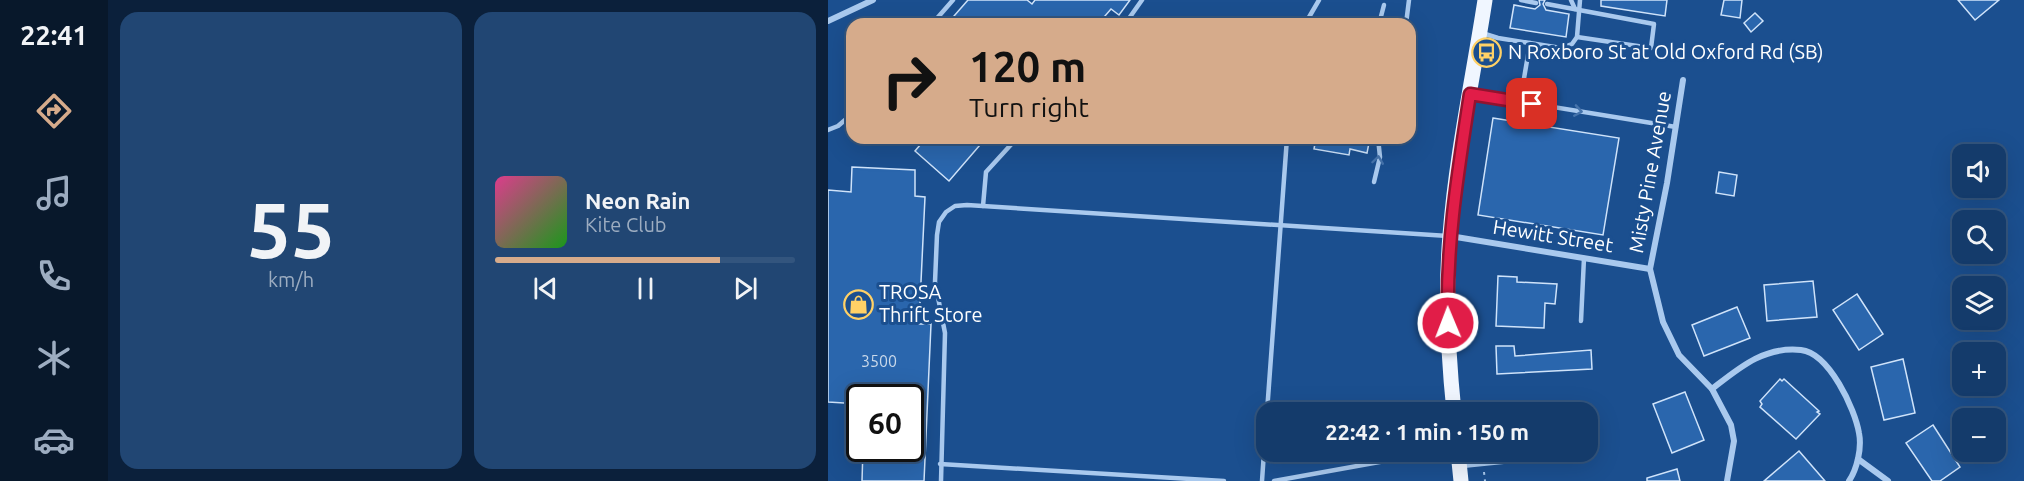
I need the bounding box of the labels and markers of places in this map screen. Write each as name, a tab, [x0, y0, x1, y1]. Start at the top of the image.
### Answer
bus stop icon: N Roxboro St at Old Oxford Rd (SB)	[1471, 36, 1503, 68]
place label: N Roxboro St at Old Oxford Rd (SB)	[1508, 40, 1824, 63]
pin	[1506, 78, 1557, 129]
place label: TROSA Thrift Store	[879, 280, 983, 326]
shop icon: TROSA Thrift Store	[842, 288, 874, 320]

